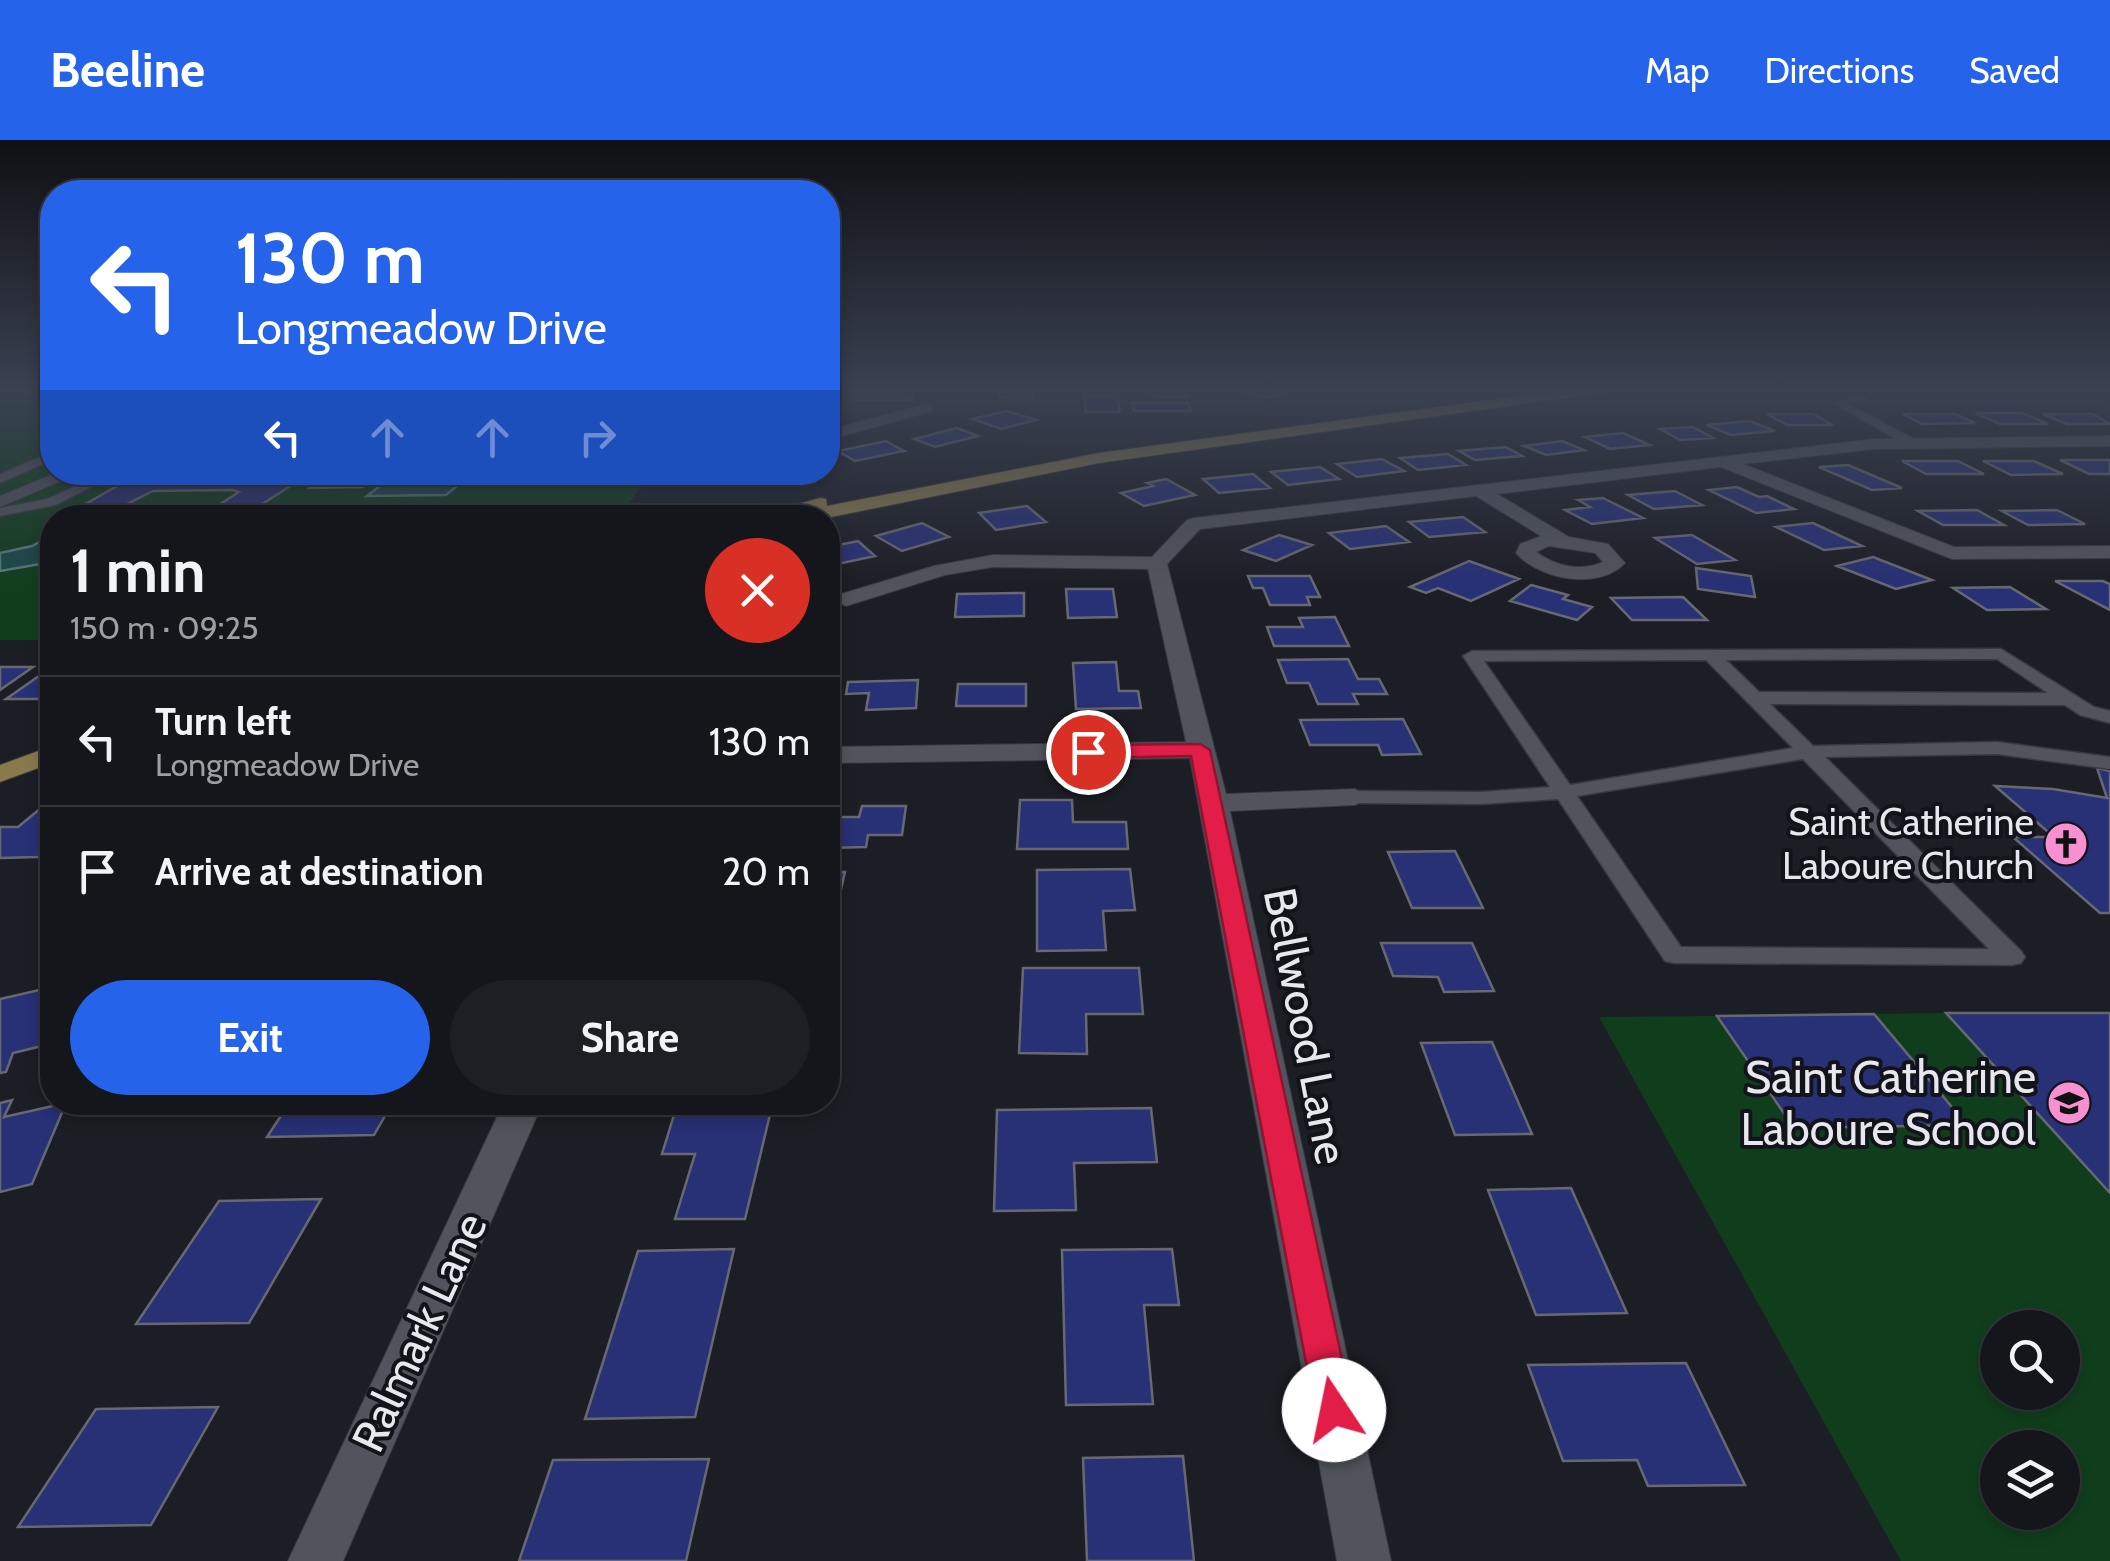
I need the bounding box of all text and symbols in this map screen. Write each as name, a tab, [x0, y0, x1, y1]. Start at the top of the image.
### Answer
text: Beeline	[50, 41, 205, 99]
text: Map	[1645, 49, 1710, 92]
text: Directions	[1765, 49, 1914, 92]
text: Saved	[1969, 49, 2060, 92]
text: 130 m	[235, 215, 425, 301]
icon: left	[70, 220, 200, 350]
text: Longmeadow Drive	[235, 301, 607, 355]
icon: left	[255, 410, 310, 465]
icon: ahead	[360, 410, 415, 465]
icon: ahead	[465, 410, 520, 465]
icon: right	[570, 410, 625, 465]
text: 1 min	[70, 534, 205, 607]
button: close	[705, 538, 810, 643]
text: 150 m · 09:25	[70, 608, 259, 647]
text: Turn left	[155, 698, 291, 745]
pin	[1046, 710, 1131, 795]
icon: left	[70, 714, 125, 769]
text: 130 m	[709, 718, 810, 765]
icon: arrive	[1061, 725, 1116, 780]
text: Longmeadow Drive	[155, 745, 419, 784]
place label: Saint Catherine Laboure Church	[1782, 798, 2034, 889]
church icon: Saint Catherine Laboure Church	[2043, 821, 2089, 867]
icon: arrive	[70, 844, 125, 899]
text: Arrive at destination	[155, 848, 484, 895]
text: 20 m	[722, 848, 810, 895]
street label: Bellwood Lane	[1253, 883, 1359, 1169]
button: Exit	[70, 980, 430, 1095]
button: Share	[450, 980, 810, 1095]
place label: Saint Catherine Laboure School	[1741, 1050, 2036, 1156]
school or university icon: Saint Catherine Laboure School	[2046, 1080, 2092, 1126]
street label: Ralmark Lane	[340, 1204, 498, 1460]
map controls	[1980, 1310, 2080, 1530]
button: search	[1980, 1310, 2080, 1410]
position arrow	[1282, 1358, 1386, 1462]
button: layers	[1980, 1430, 2080, 1530]

